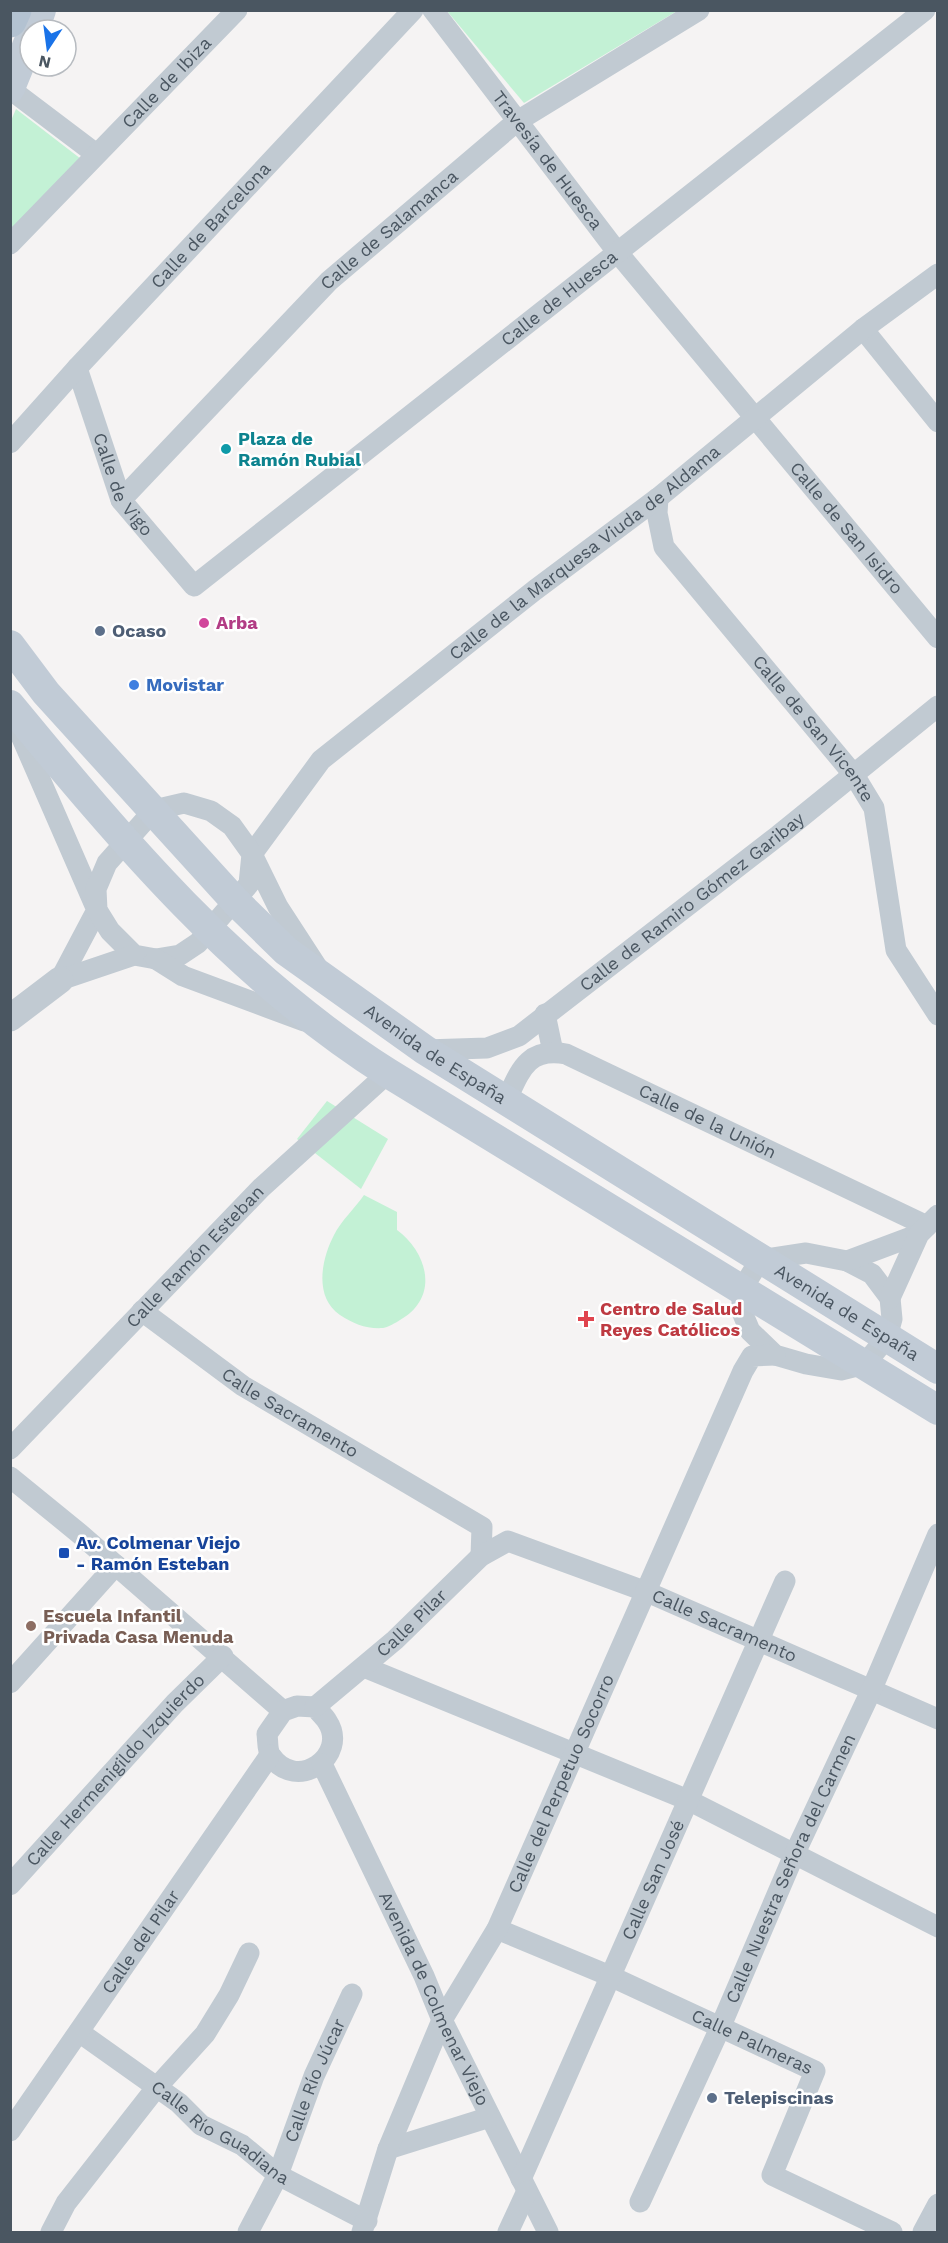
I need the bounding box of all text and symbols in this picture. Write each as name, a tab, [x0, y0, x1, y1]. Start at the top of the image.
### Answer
north arrow	[18, 18, 78, 78]
street label: Calle de Ibiza	[117, 32, 215, 132]
text: N	[37, 52, 53, 73]
street label: Travesía de Huesca	[488, 87, 607, 234]
street label: Calle de Barcelona	[146, 158, 275, 293]
street label: Calle de Salamanca	[315, 165, 462, 294]
street label: Calle de Huesca	[497, 245, 621, 350]
place label: Plaza de Ramón Rubial	[238, 428, 361, 470]
street label: Calle de Vigo	[89, 430, 158, 540]
street label: Calle de la Marquesa Viuda de Aldama	[445, 440, 724, 664]
marker: Plaza de Ramón Rubial	[219, 442, 233, 456]
street label: Calle de San Isidro	[786, 457, 908, 598]
place label: Arba	[216, 612, 258, 633]
marker: Arba	[197, 616, 211, 630]
place label: Ocaso	[112, 620, 166, 641]
marker: Ocaso	[93, 624, 107, 638]
street label: Calle de San Vicente	[749, 651, 879, 805]
place label: Movistar	[146, 674, 224, 695]
marker: Movistar	[127, 678, 141, 692]
street label: Calle de Ramiro Gómez Garibay	[575, 807, 809, 995]
street label: Avenida de España	[360, 999, 510, 1108]
street label: Calle de la Unión	[636, 1079, 780, 1163]
street label: Calle Ramón Esteban	[122, 1181, 268, 1332]
street label: Avenida de España	[771, 1259, 923, 1365]
place label: Centro de Salud Reyes Católicos	[600, 1298, 742, 1340]
marker: Centro de Salud Reyes Católicos	[577, 1310, 595, 1328]
street label: Calle Sacramento	[218, 1363, 362, 1462]
place label: Av. Colmenar Viejo - Ramón Esteban	[76, 1532, 241, 1574]
marker: Av. Colmenar Viejo - Ramón Esteban	[57, 1546, 71, 1560]
street label: Calle Pilar	[372, 1585, 451, 1661]
street label: Calle Sacramento	[649, 1585, 800, 1666]
place label: Escuela Infantil Privada Casa Menuda	[43, 1605, 234, 1647]
marker: Escuela Infantil Privada Casa Menuda	[24, 1619, 38, 1633]
street label: Calle Hermenigildo Izquierdo	[21, 1669, 209, 1870]
street label: Calle del Perpetuo Socorro	[503, 1671, 618, 1896]
street label: Calle Nuestra Señora del Carmen	[721, 1730, 860, 2006]
street label: Calle San José	[617, 1816, 688, 1943]
street label: Calle del Pilar	[97, 1886, 184, 1998]
street label: Avenida de Colmenar Viejo	[375, 1888, 494, 2109]
street label: Calle Palmeras	[688, 2004, 816, 2079]
street label: Calle Río Júcar	[280, 2015, 349, 2145]
street label: Calle Río Guadiana	[147, 2076, 293, 2189]
place label: Telepiscinas	[724, 2087, 834, 2108]
marker: Telepiscinas	[705, 2091, 719, 2105]

